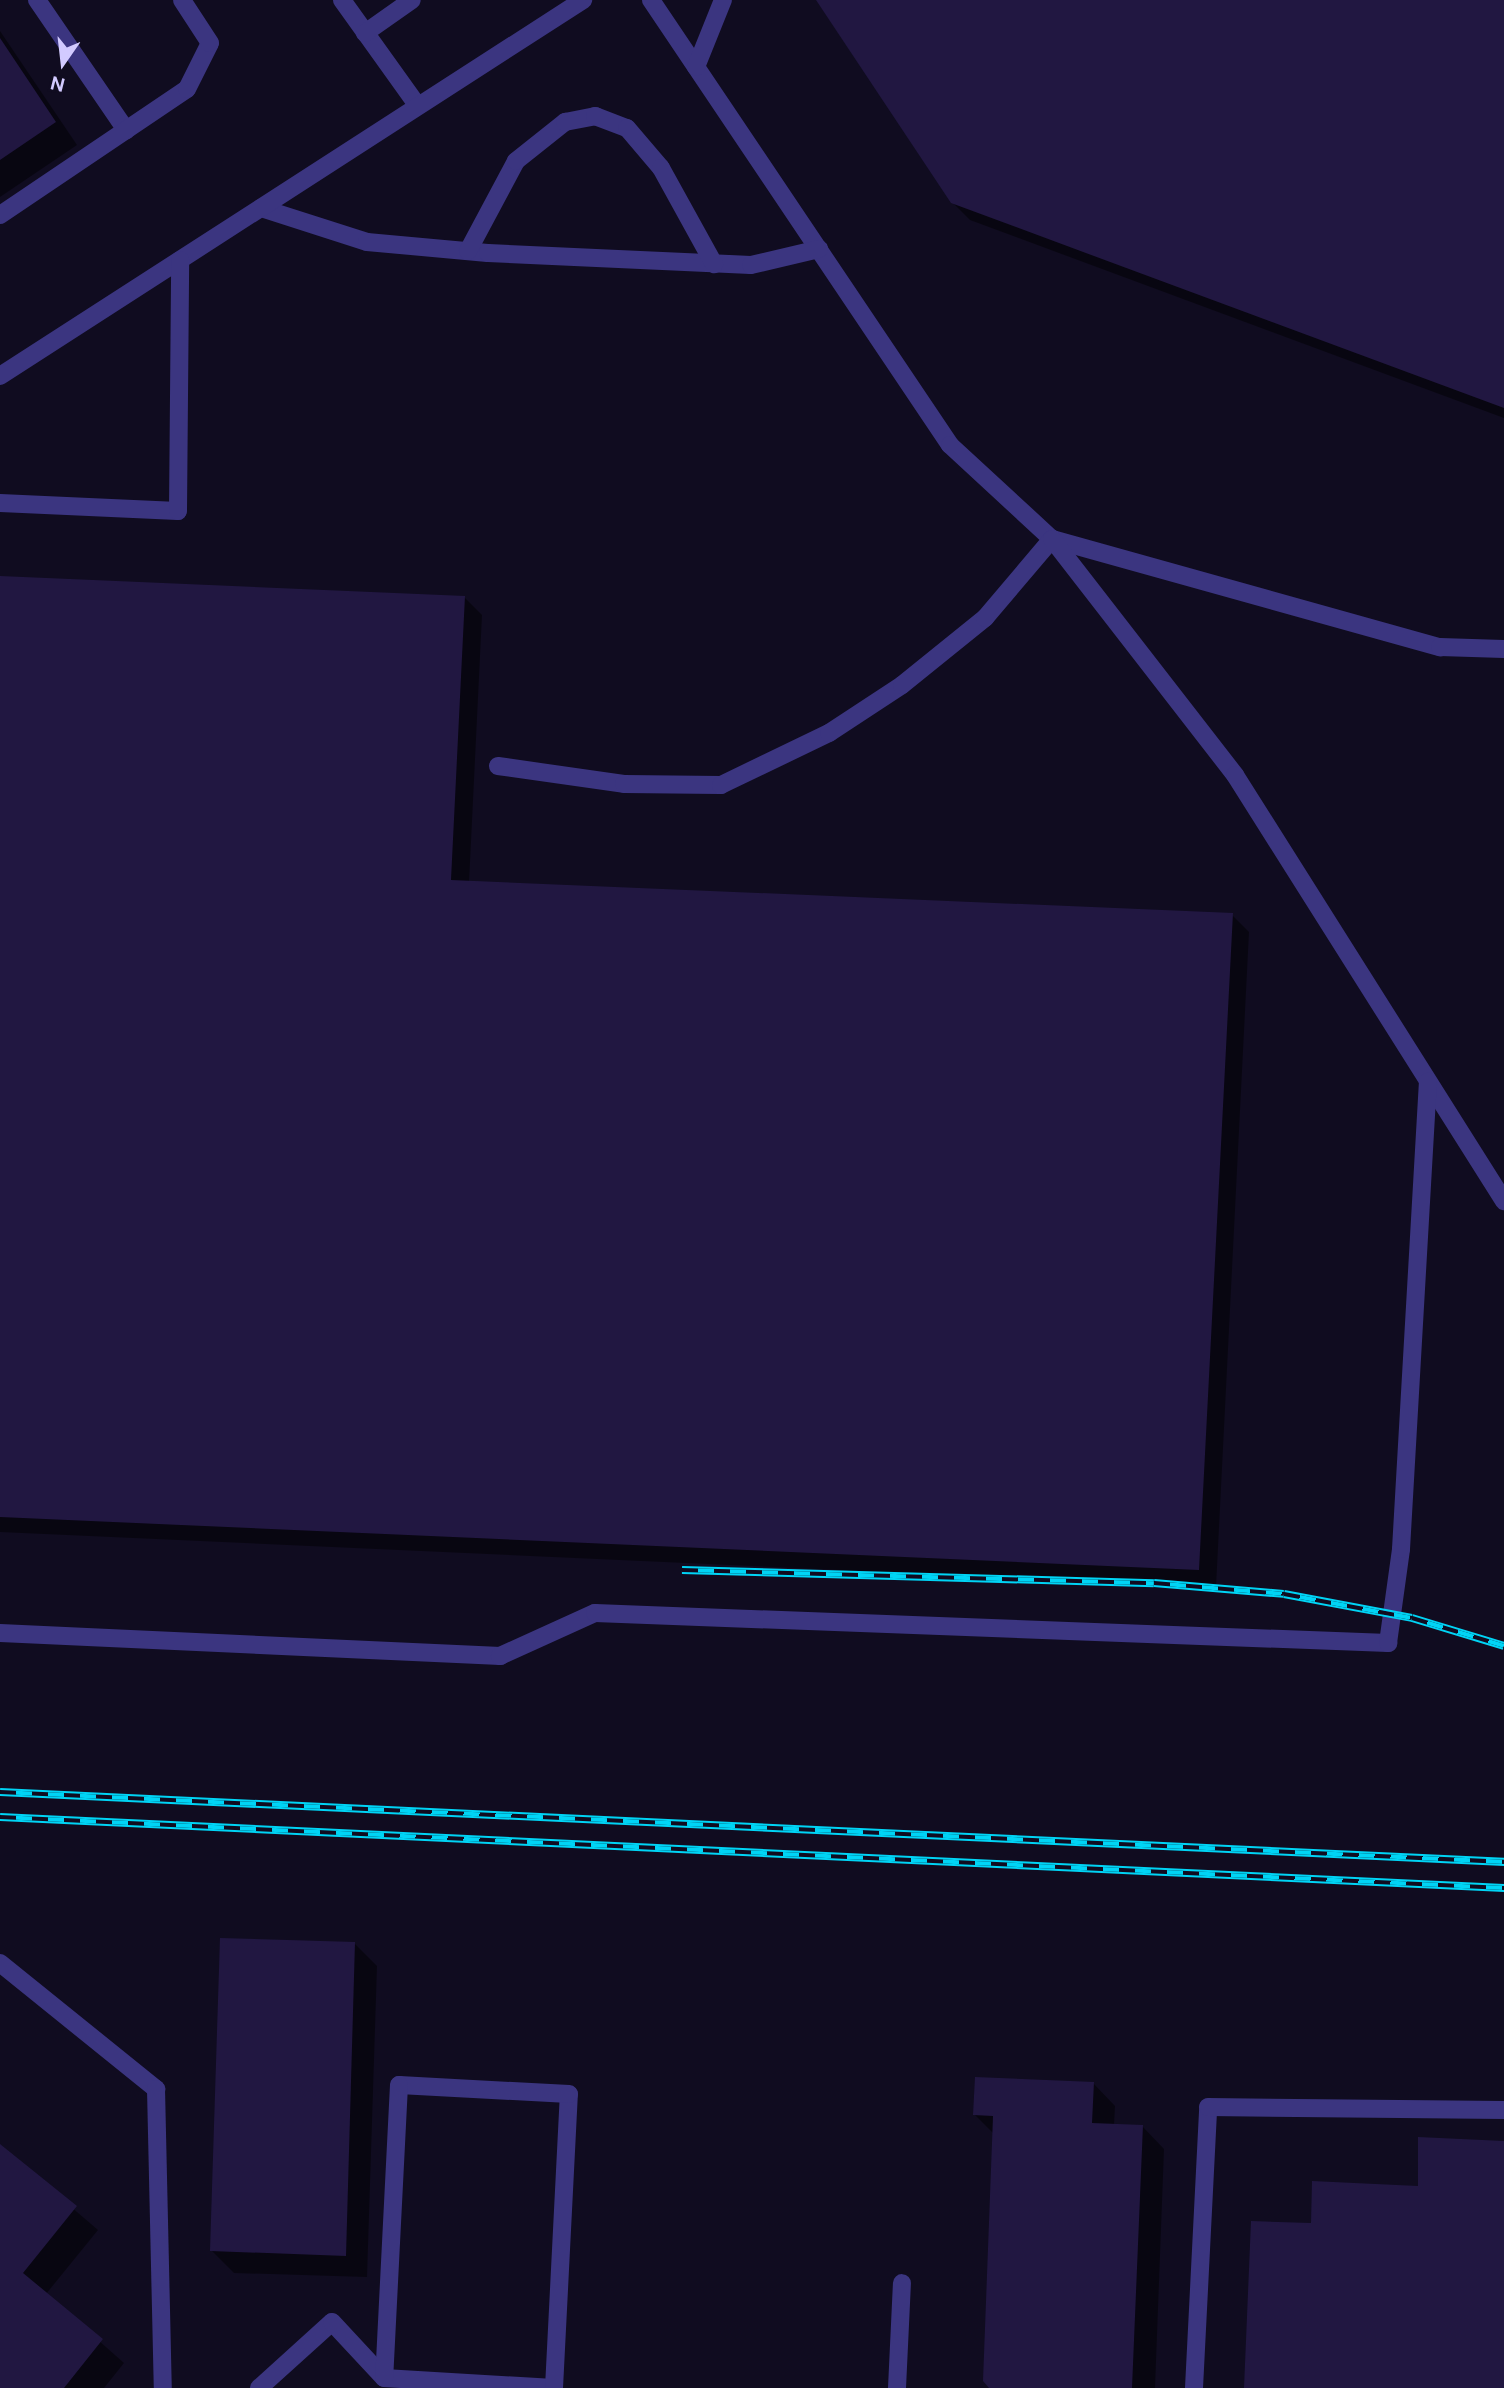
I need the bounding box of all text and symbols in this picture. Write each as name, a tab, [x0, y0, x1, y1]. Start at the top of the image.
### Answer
north arrow	[28, 28, 98, 98]
text: N	[48, 70, 68, 98]

